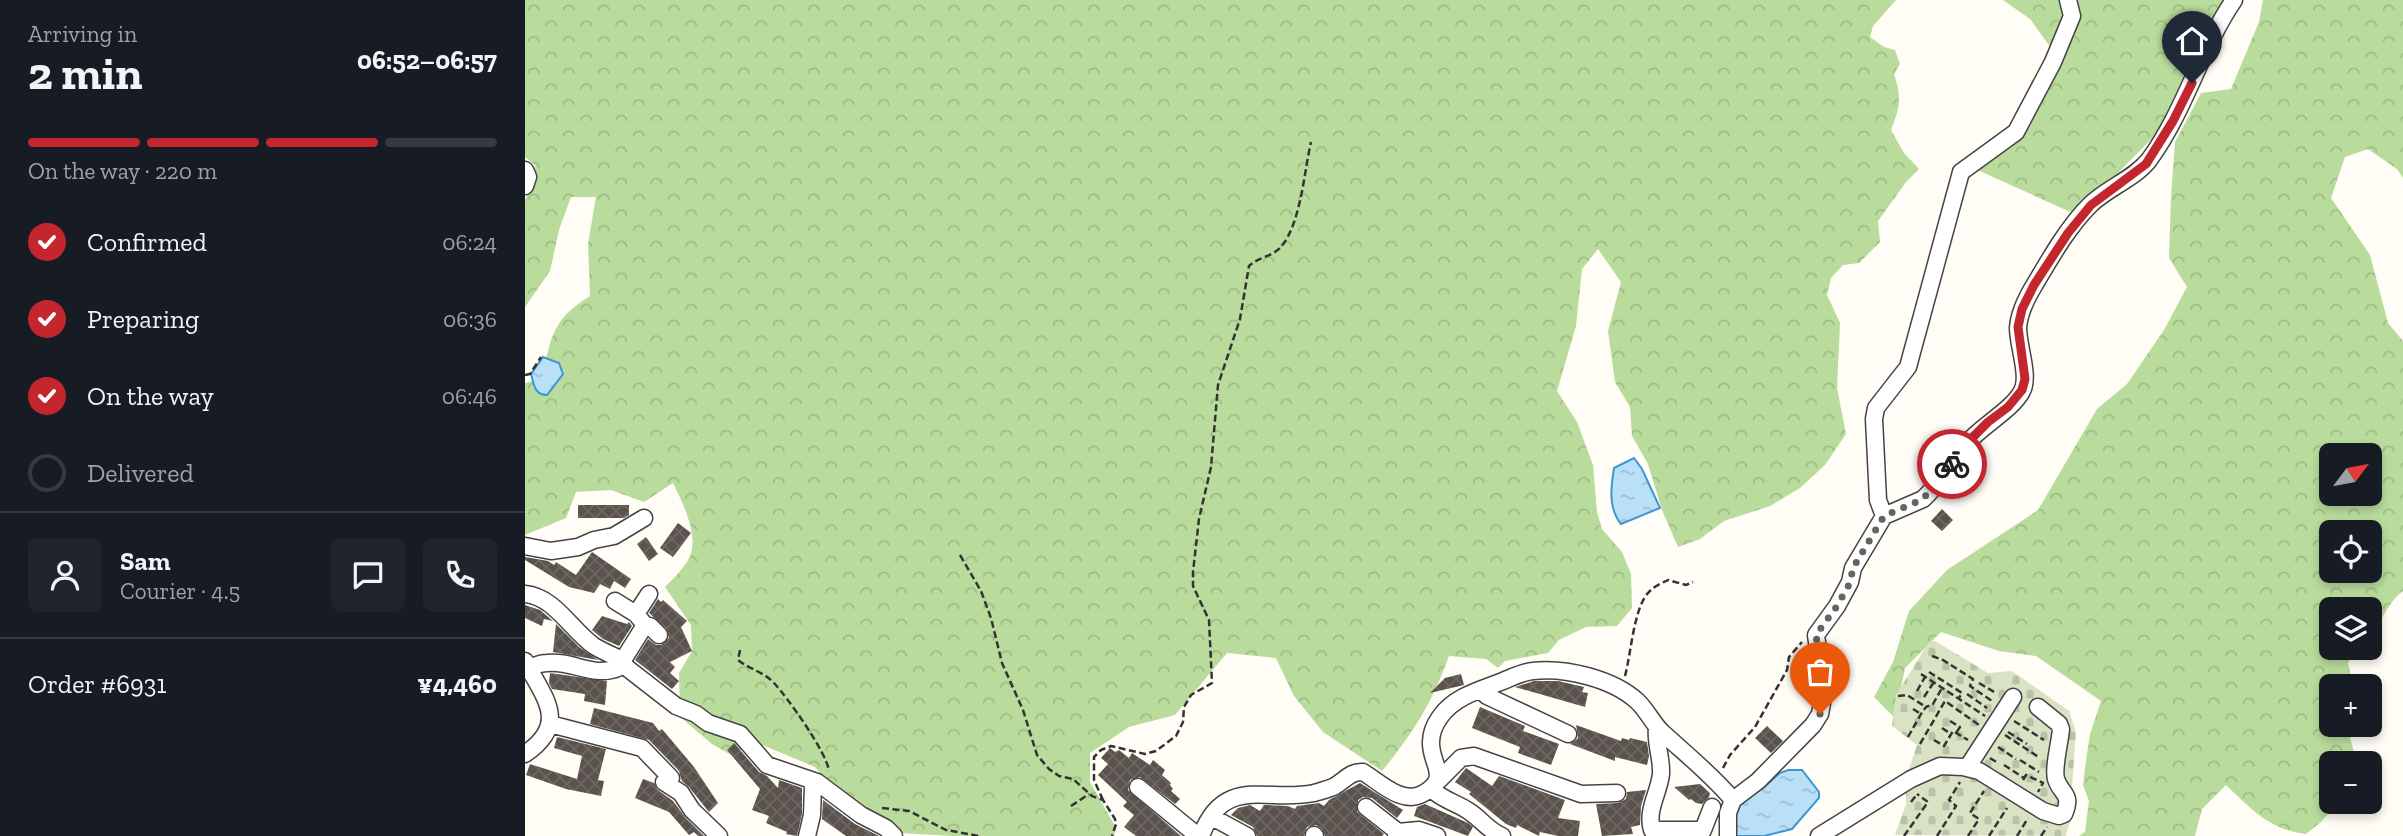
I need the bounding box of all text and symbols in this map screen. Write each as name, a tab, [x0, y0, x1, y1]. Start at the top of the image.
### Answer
pin	[2162, 11, 2222, 83]
text: Arriving in	[28, 20, 137, 48]
icon: home	[2173, 22, 2211, 60]
text: 06:52–06:57	[357, 44, 497, 76]
text: 2 min	[28, 46, 143, 101]
text: On the way · 220 m	[28, 157, 217, 185]
icon: check	[28, 223, 66, 261]
text: Confirmed	[87, 226, 207, 258]
text: 06:24	[442, 228, 497, 256]
icon: check	[28, 300, 66, 338]
text: Preparing	[87, 303, 199, 335]
text: 06:36	[443, 305, 497, 333]
icon: check	[28, 377, 66, 415]
text: On the way	[87, 380, 214, 412]
text: 06:46	[442, 382, 497, 410]
courier	[1917, 429, 1987, 499]
north arrow	[2319, 443, 2382, 506]
map controls	[2319, 443, 2382, 814]
icon: bike	[1933, 445, 1971, 483]
text: Delivered	[87, 457, 194, 489]
button: locate	[2319, 520, 2382, 583]
button: person	[28, 538, 102, 612]
button: chat	[331, 538, 405, 612]
button: phone	[423, 538, 497, 612]
text: Sam	[120, 545, 170, 577]
text: Courier · 4.5	[120, 577, 240, 605]
button: layers	[2319, 597, 2382, 660]
pin	[1790, 642, 1850, 714]
icon: bag	[1801, 653, 1839, 691]
text: Order #6931	[28, 668, 166, 700]
text: ¥4,460	[417, 668, 497, 700]
button: +	[2319, 674, 2382, 737]
button: −	[2319, 751, 2382, 814]

